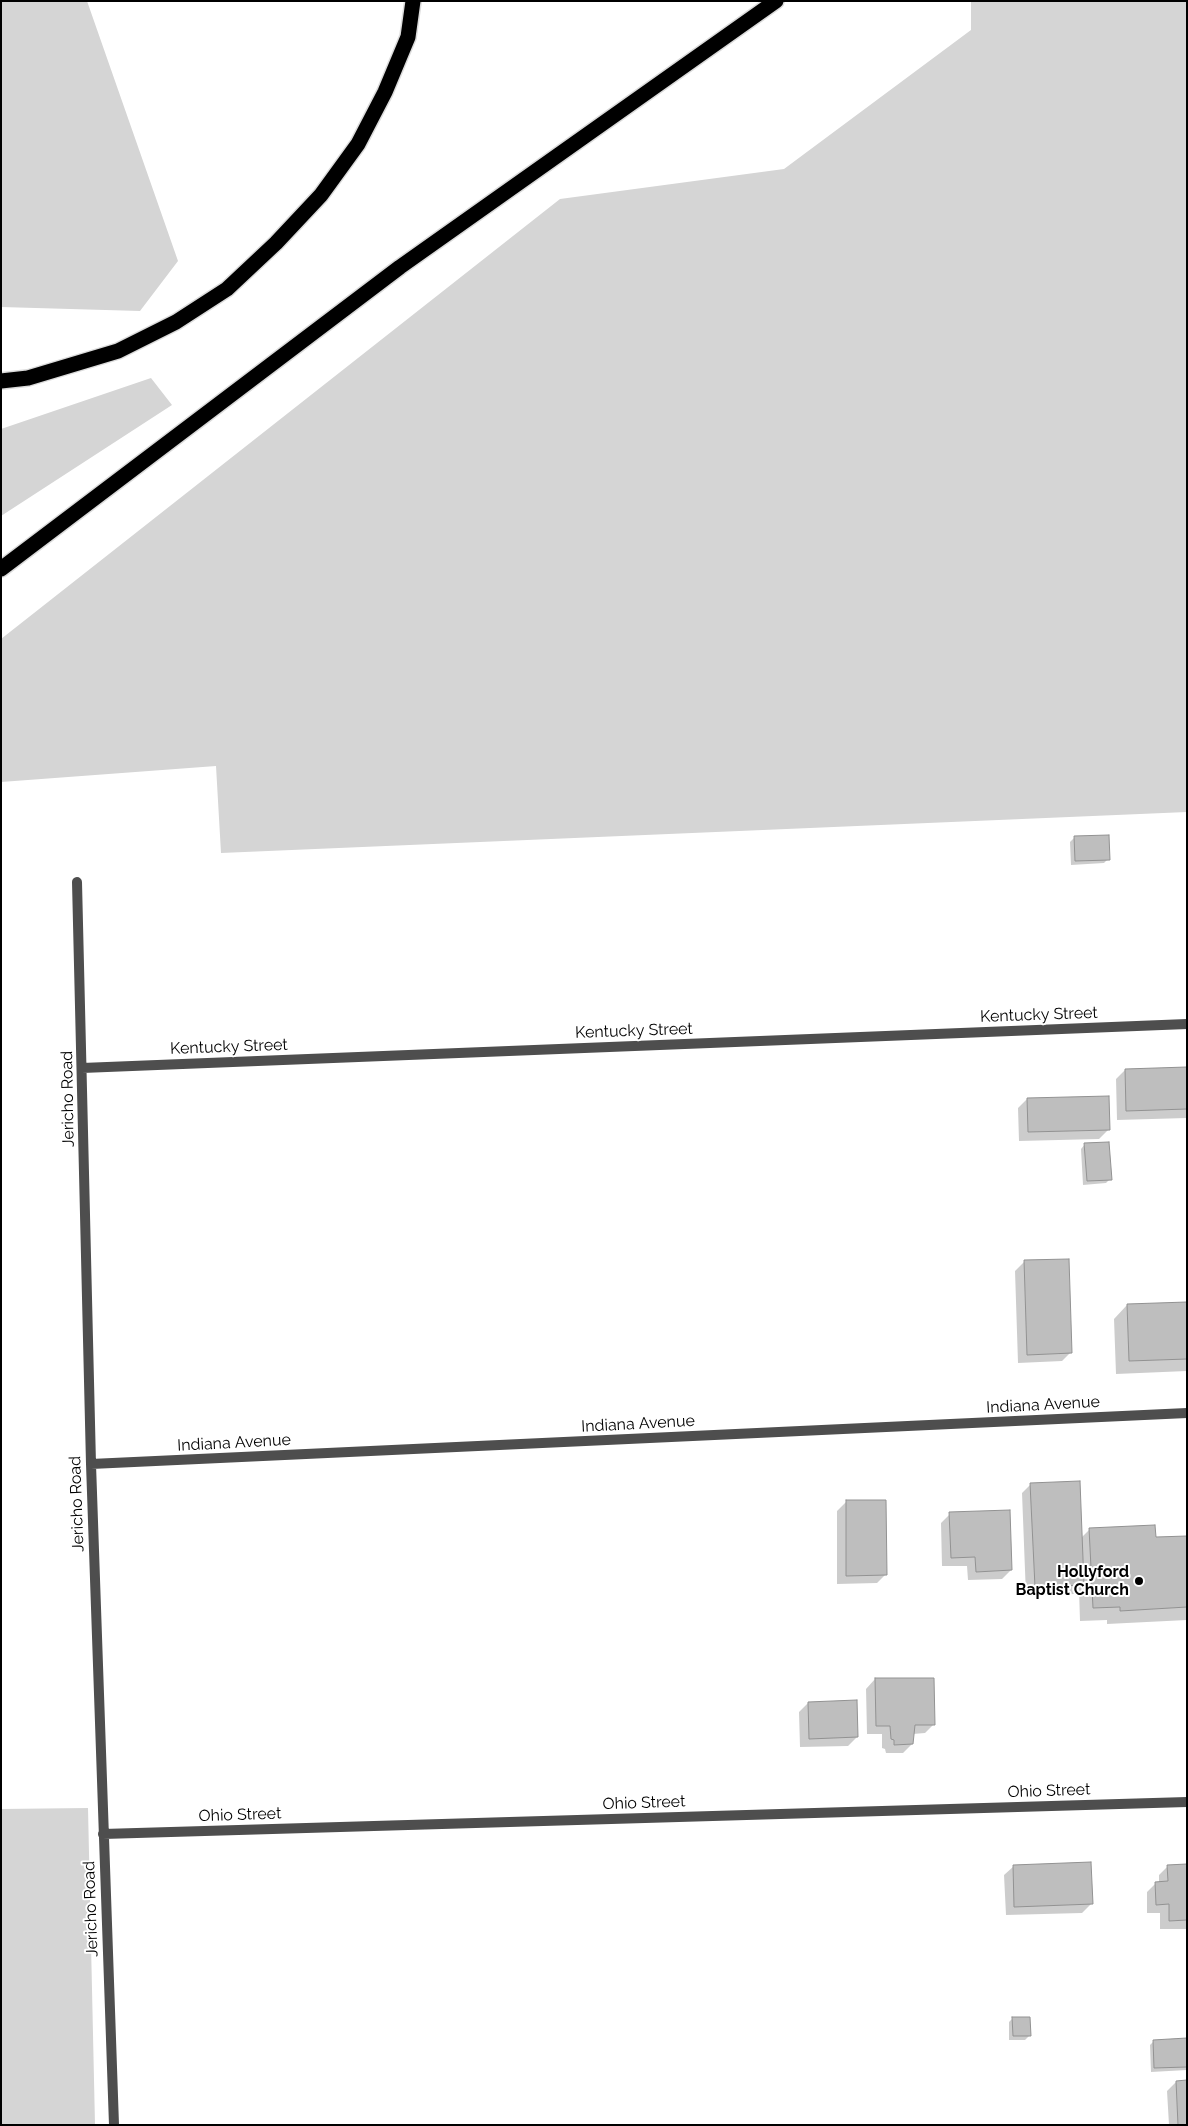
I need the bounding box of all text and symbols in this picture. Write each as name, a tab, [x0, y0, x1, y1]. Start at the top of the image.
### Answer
street label: Kentucky Street	[980, 1003, 1098, 1027]
street label: Kentucky Street	[575, 1019, 693, 1043]
street label: Kentucky Street	[170, 1035, 288, 1059]
street label: Jericho Road	[58, 1051, 78, 1147]
street label: Indiana Avenue	[986, 1392, 1100, 1418]
street label: Indiana Avenue	[581, 1411, 695, 1437]
street label: Indiana Avenue	[177, 1430, 291, 1456]
street label: Jericho Road	[66, 1456, 88, 1552]
place label: Hollyford Baptist Church	[1016, 1562, 1129, 1600]
marker: Hollyford Baptist Church	[1133, 1575, 1145, 1587]
street label: Ohio Street	[1007, 1780, 1091, 1802]
street label: Ohio Street	[602, 1792, 686, 1814]
street label: Ohio Street	[198, 1804, 282, 1826]
street label: Jericho Road	[80, 1861, 102, 1957]

